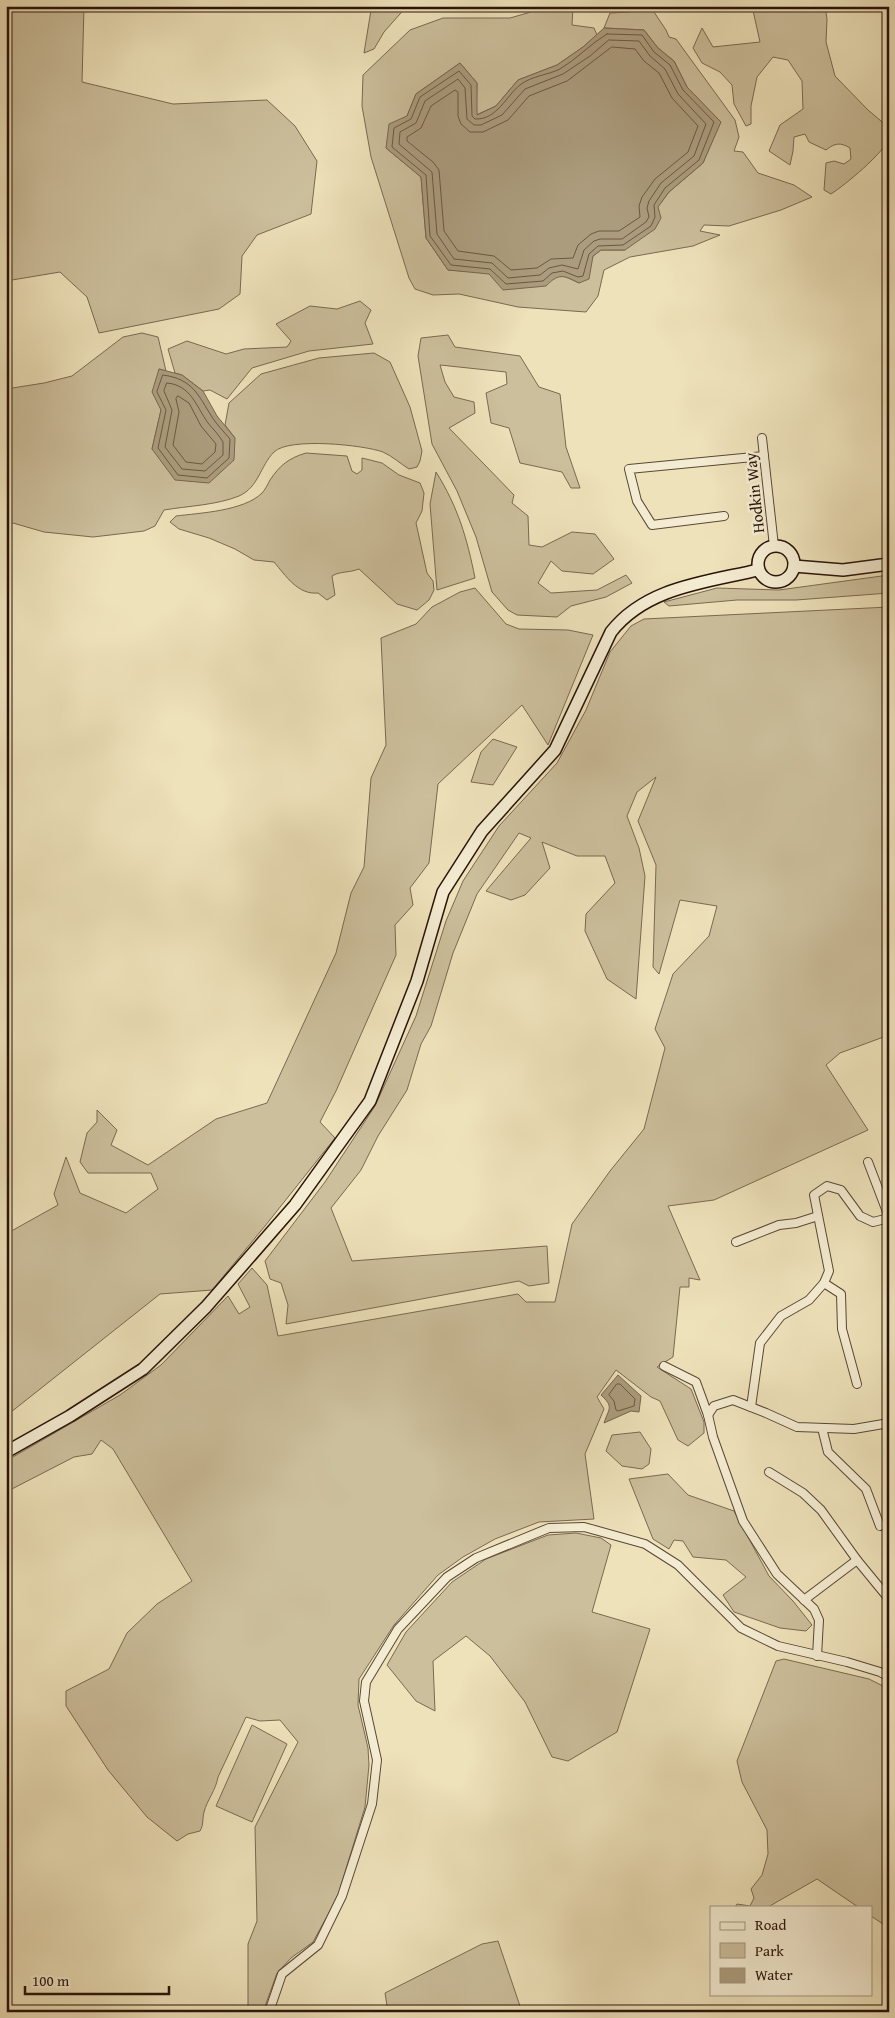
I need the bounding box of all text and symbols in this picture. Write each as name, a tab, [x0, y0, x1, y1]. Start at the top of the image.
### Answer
street label: Hodkin Way	[738, 451, 770, 535]
legend	[710, 1906, 872, 1996]
text: Road	[755, 1914, 786, 1935]
text: Park	[755, 1940, 784, 1961]
scale bar	[25, 1963, 169, 1995]
text: Water	[755, 1964, 793, 1985]
text: 100 m	[32, 1970, 70, 1991]

